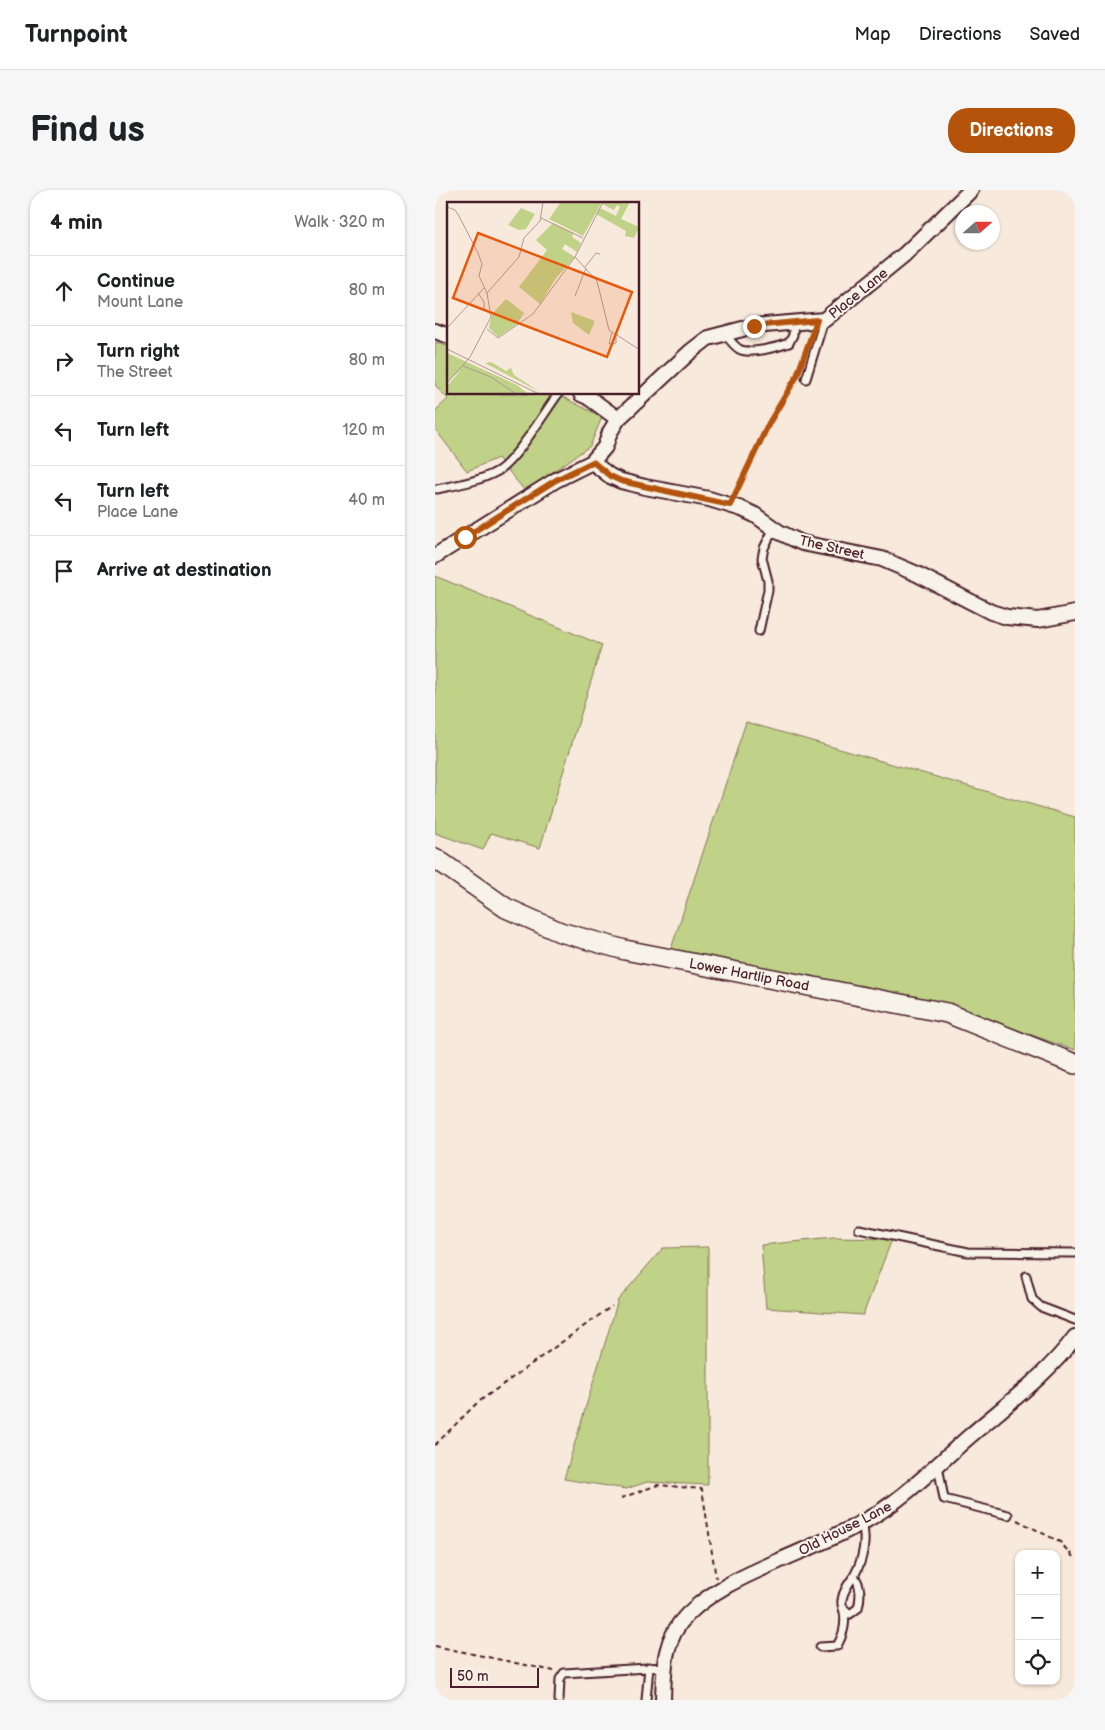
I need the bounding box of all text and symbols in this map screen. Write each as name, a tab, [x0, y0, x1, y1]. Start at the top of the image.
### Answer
text: Turnpoint	[25, 20, 128, 49]
text: Map	[855, 24, 891, 45]
text: Directions	[919, 24, 1001, 45]
text: Saved	[1029, 24, 1080, 45]
button: Directions	[948, 108, 1075, 153]
text: Find us	[30, 109, 145, 152]
inset map	[447, 202, 640, 395]
north arrow	[955, 205, 1000, 250]
text: 4 min	[50, 210, 103, 235]
text: Walk · 320 m	[294, 213, 385, 232]
street label: Place Lane	[825, 264, 891, 322]
text: Continue	[97, 270, 175, 293]
icon: ahead	[50, 277, 78, 305]
text: 80 m	[349, 281, 385, 300]
text: Mount Lane	[97, 293, 183, 312]
route end	[743, 315, 766, 338]
text: Turn right	[97, 340, 180, 363]
icon: right	[50, 347, 78, 375]
text: 80 m	[349, 351, 385, 370]
text: The Street	[97, 363, 172, 382]
icon: left	[50, 417, 78, 445]
text: Turn left	[97, 419, 169, 442]
text: 120 m	[342, 421, 385, 440]
text: Turn left	[97, 480, 169, 503]
icon: left	[50, 487, 78, 515]
text: 40 m	[348, 491, 385, 510]
text: Place Lane	[97, 503, 178, 522]
route start	[454, 526, 477, 549]
street label: The Street	[798, 532, 867, 563]
icon: arrive	[50, 557, 78, 585]
text: Arrive at destination	[97, 559, 272, 582]
street label: Lower Hartlip Road	[688, 955, 811, 995]
street label: Old House Lane	[796, 1498, 895, 1559]
map controls	[1015, 1550, 1060, 1685]
button: +	[1015, 1550, 1060, 1595]
button: −	[1015, 1595, 1060, 1640]
button: locate	[1015, 1640, 1060, 1685]
scale bar	[450, 1665, 539, 1688]
text: 50 m	[457, 1668, 489, 1685]

